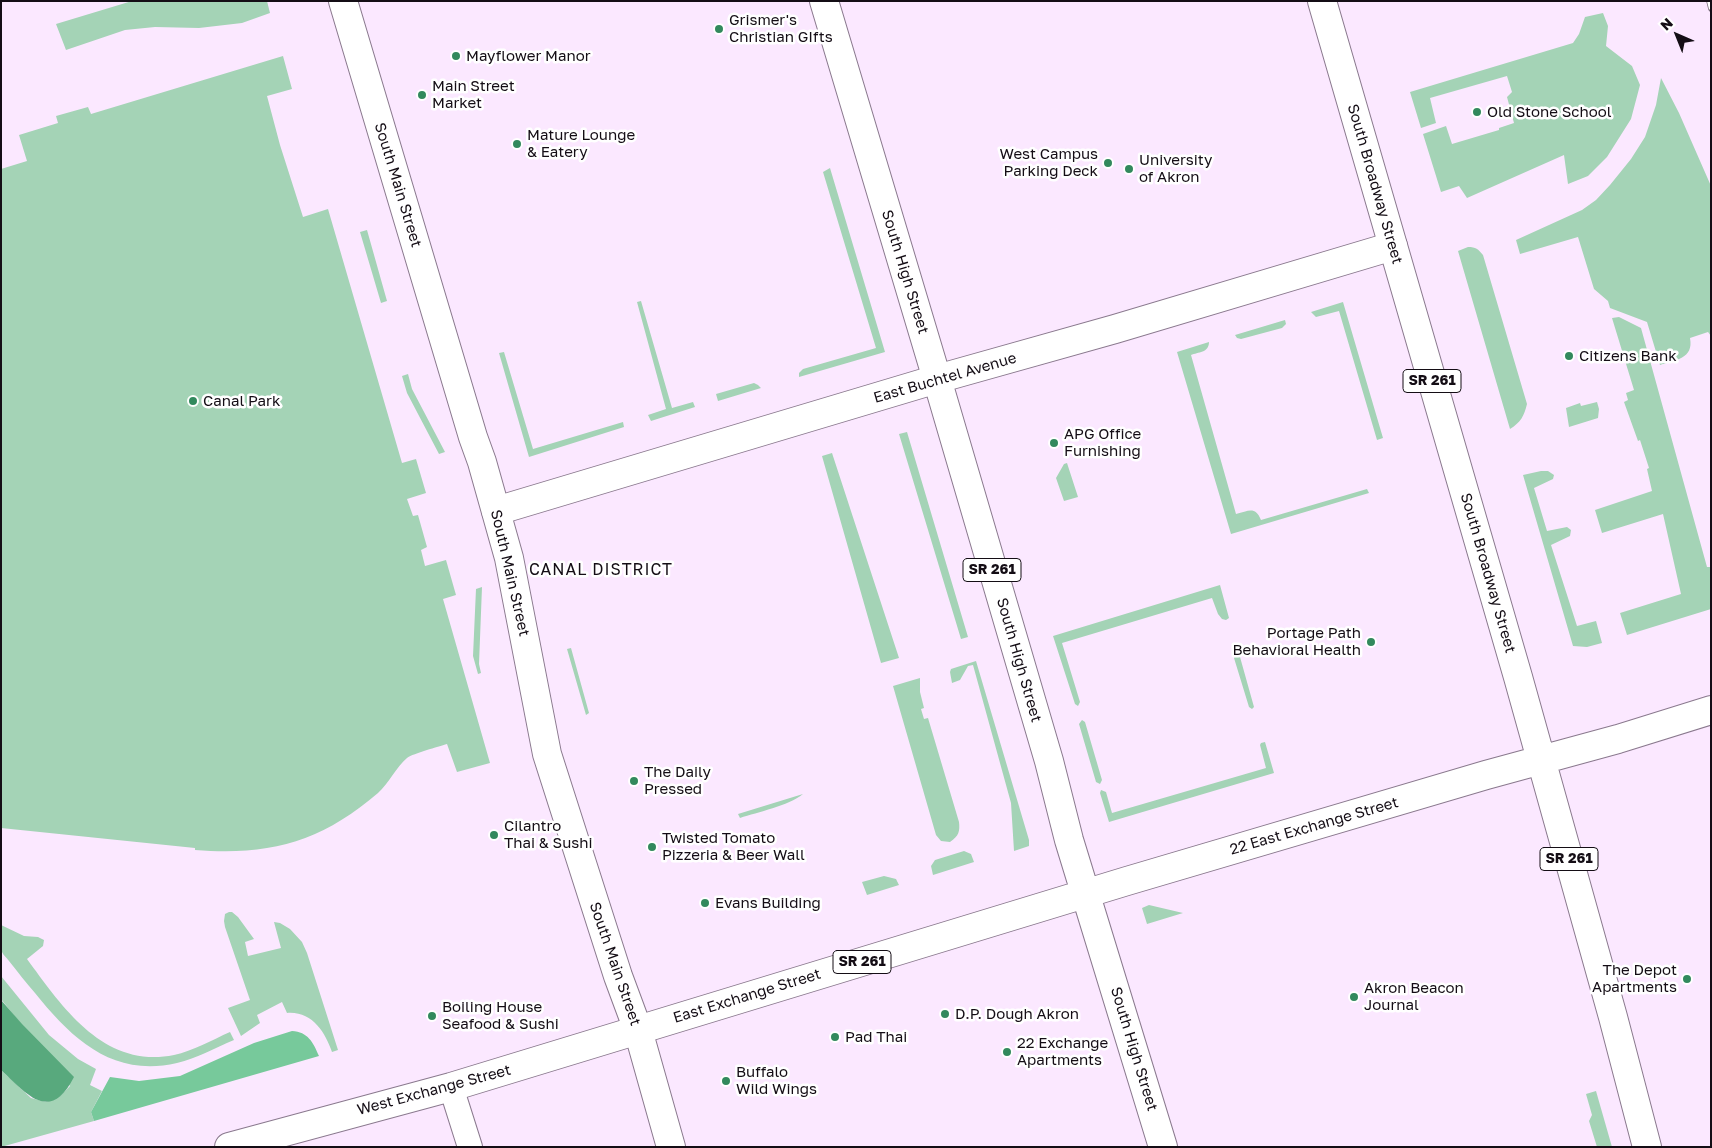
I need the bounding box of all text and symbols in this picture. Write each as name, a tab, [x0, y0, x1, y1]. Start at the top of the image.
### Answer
north arrow	[1652, 10, 1702, 60]
place label: Grismer's Christian GIfts	[729, 11, 833, 46]
text: N	[1656, 14, 1676, 34]
marker: Grismer's Christian GIfts	[713, 23, 725, 35]
place label: Mayflower Manor	[466, 47, 590, 65]
marker: Mayflower Manor	[450, 50, 462, 62]
place label: Main Street Market	[432, 77, 515, 112]
marker: Main Street Market	[416, 89, 428, 101]
street label: South Broadway Street	[1344, 102, 1406, 266]
place label: Old Stone School	[1487, 103, 1611, 121]
marker: Old Stone School	[1471, 106, 1483, 118]
street label: South Main Street	[370, 120, 426, 250]
place label: Mature Lounge & Eatery	[527, 126, 635, 161]
marker: Mature Lounge & Eatery	[511, 138, 523, 150]
place label: West Campus Parking Deck	[1000, 145, 1098, 180]
place label: University of Akron	[1139, 151, 1213, 186]
marker: West Campus Parking Deck	[1102, 157, 1114, 169]
marker: University of Akron	[1123, 163, 1135, 175]
street label: South High Street	[878, 208, 932, 336]
place label: Citizens Bank	[1579, 347, 1677, 365]
street label: East Buchtel Avenue	[872, 349, 1018, 407]
marker: Citizens Bank	[1563, 350, 1575, 362]
road number: SR 261	[1403, 370, 1461, 392]
place label: Canal Park	[203, 392, 280, 410]
marker: Canal Park	[187, 395, 199, 407]
place label: APG Office Furnishing	[1064, 425, 1141, 460]
marker: APG Office Furnishing	[1048, 437, 1060, 449]
street label: South Broadway Street	[1457, 491, 1519, 655]
street label: South Main Street	[487, 508, 533, 638]
road number: SR 261	[963, 558, 1021, 582]
district label: CANAL DISTRICT	[527, 560, 675, 580]
street label: South High Street	[993, 596, 1045, 724]
place label: Portage Path Behavioral Health	[1232, 624, 1361, 659]
marker: Portage Path Behavioral Health	[1365, 636, 1377, 648]
place label: The Daily Pressed	[644, 763, 711, 798]
marker: The Daily Pressed	[628, 775, 640, 787]
street label: 22 East Exchange Street	[1228, 793, 1400, 859]
place label: Cilantro Thai & Sushi	[504, 817, 592, 852]
marker: Cilantro Thai & Sushi	[488, 829, 500, 841]
place label: Twisted Tomato Pizzeria & Beer Wall	[662, 829, 805, 864]
marker: Twisted Tomato Pizzeria & Beer Wall	[646, 841, 658, 853]
road number: SR 261	[1540, 848, 1598, 871]
place label: Evans Building	[715, 894, 821, 912]
marker: Evans Building	[699, 897, 711, 909]
street label: South Main Street	[585, 900, 645, 1028]
road number: SR 261	[833, 950, 891, 974]
place label: The Depot Apartments	[1592, 961, 1677, 996]
street label: East Exchange Street	[671, 965, 823, 1027]
marker: The Depot Apartments	[1681, 973, 1693, 985]
place label: Akron Beacon Journal	[1364, 979, 1464, 1014]
street label: South High Street	[1107, 985, 1161, 1113]
marker: Akron Beacon Journal	[1348, 991, 1360, 1003]
place label: Boiling House Seafood & Sushi	[442, 998, 559, 1033]
place label: D.P. Dough Akron	[955, 1005, 1079, 1023]
marker: D.P. Dough Akron	[939, 1008, 951, 1020]
marker: Boiling House Seafood & Sushi	[426, 1010, 438, 1022]
place label: Pad Thai	[845, 1028, 907, 1046]
marker: Pad Thai	[829, 1031, 841, 1043]
place label: 22 Exchange Apartments	[1017, 1034, 1108, 1069]
marker: 22 Exchange Apartments	[1001, 1046, 1013, 1058]
street label: West Exchange Street	[355, 1061, 513, 1119]
place label: Buffalo Wild Wings	[736, 1063, 817, 1098]
marker: Buffalo Wild Wings	[720, 1075, 732, 1087]

